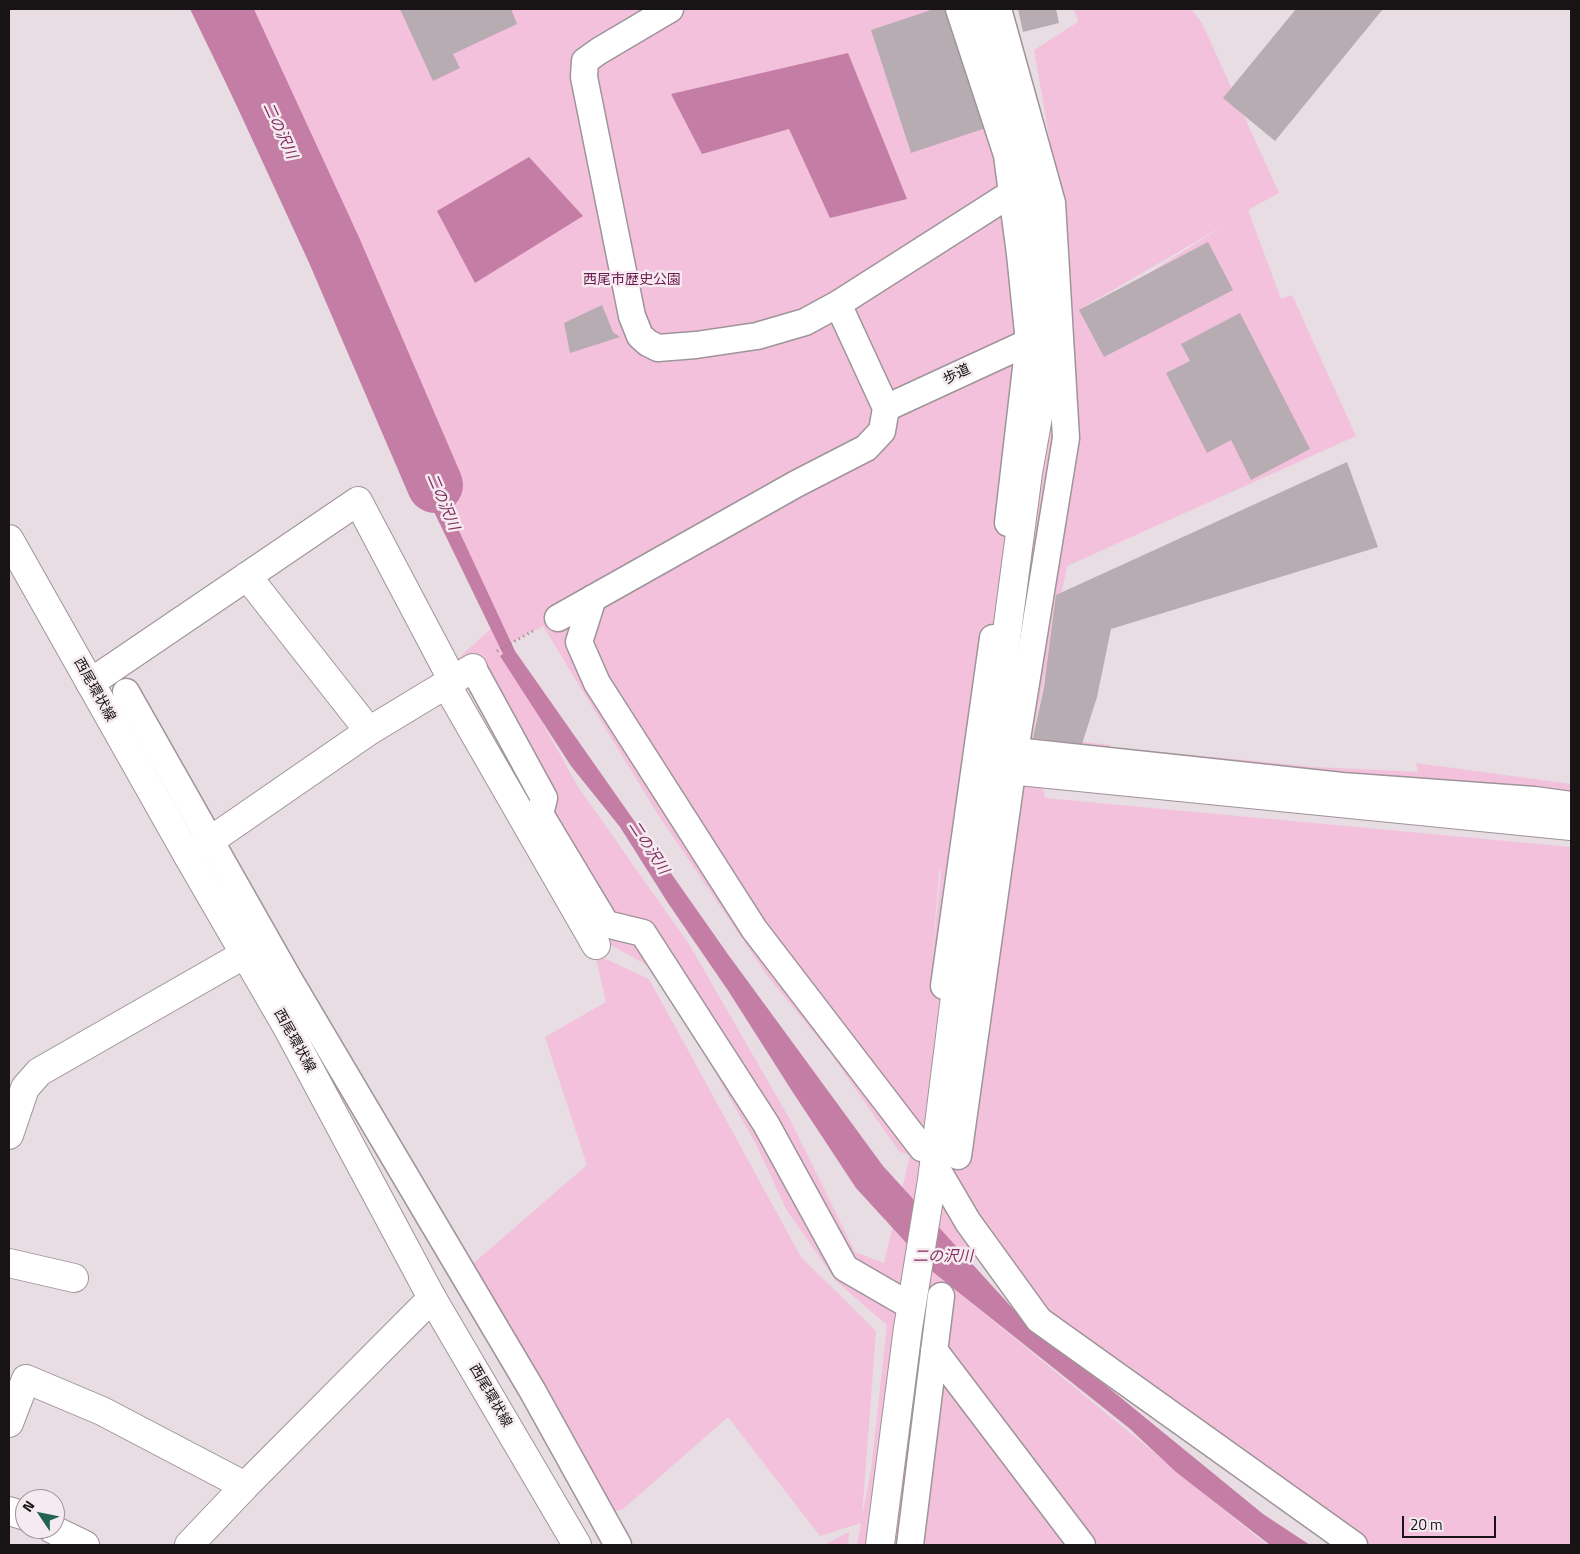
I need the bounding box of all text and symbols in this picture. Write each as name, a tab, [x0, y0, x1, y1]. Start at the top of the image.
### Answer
water label: 二の沢川	[258, 100, 300, 162]
park label: 西尾市歴史公園	[583, 273, 681, 289]
street label: 歩道	[941, 361, 973, 389]
water label: 二の沢川	[422, 471, 462, 533]
street label: 西尾環状線	[70, 655, 118, 725]
water label: 二の沢川	[624, 818, 672, 878]
street label: 西尾環状線	[270, 1006, 318, 1076]
water label: 二の沢川	[913, 1248, 973, 1266]
street label: 西尾環状線	[465, 1361, 515, 1431]
north arrow	[15, 1489, 65, 1539]
text: N	[17, 1496, 39, 1516]
scale bar	[1405, 1506, 1499, 1538]
text: 20 m	[1410, 1513, 1443, 1536]

